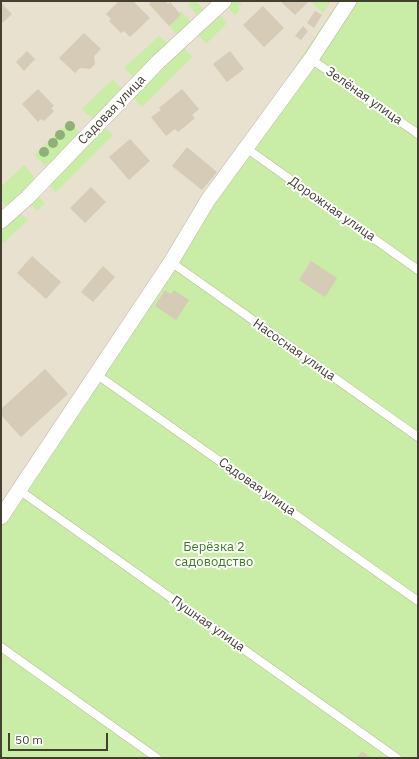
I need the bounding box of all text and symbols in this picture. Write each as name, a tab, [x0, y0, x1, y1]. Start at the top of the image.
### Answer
street label: Зелёная улица	[323, 64, 405, 128]
street label: Садовая улица	[75, 72, 149, 148]
street label: Дорожная улица	[286, 173, 378, 245]
street label: Насосная улица	[250, 316, 338, 384]
street label: Садовая улица	[215, 455, 299, 519]
park label: Берёзка 2 садоводство	[175, 539, 253, 570]
street label: Пушная улица	[168, 593, 248, 655]
scale bar	[10, 725, 110, 751]
text: 50 m	[15, 732, 43, 747]

